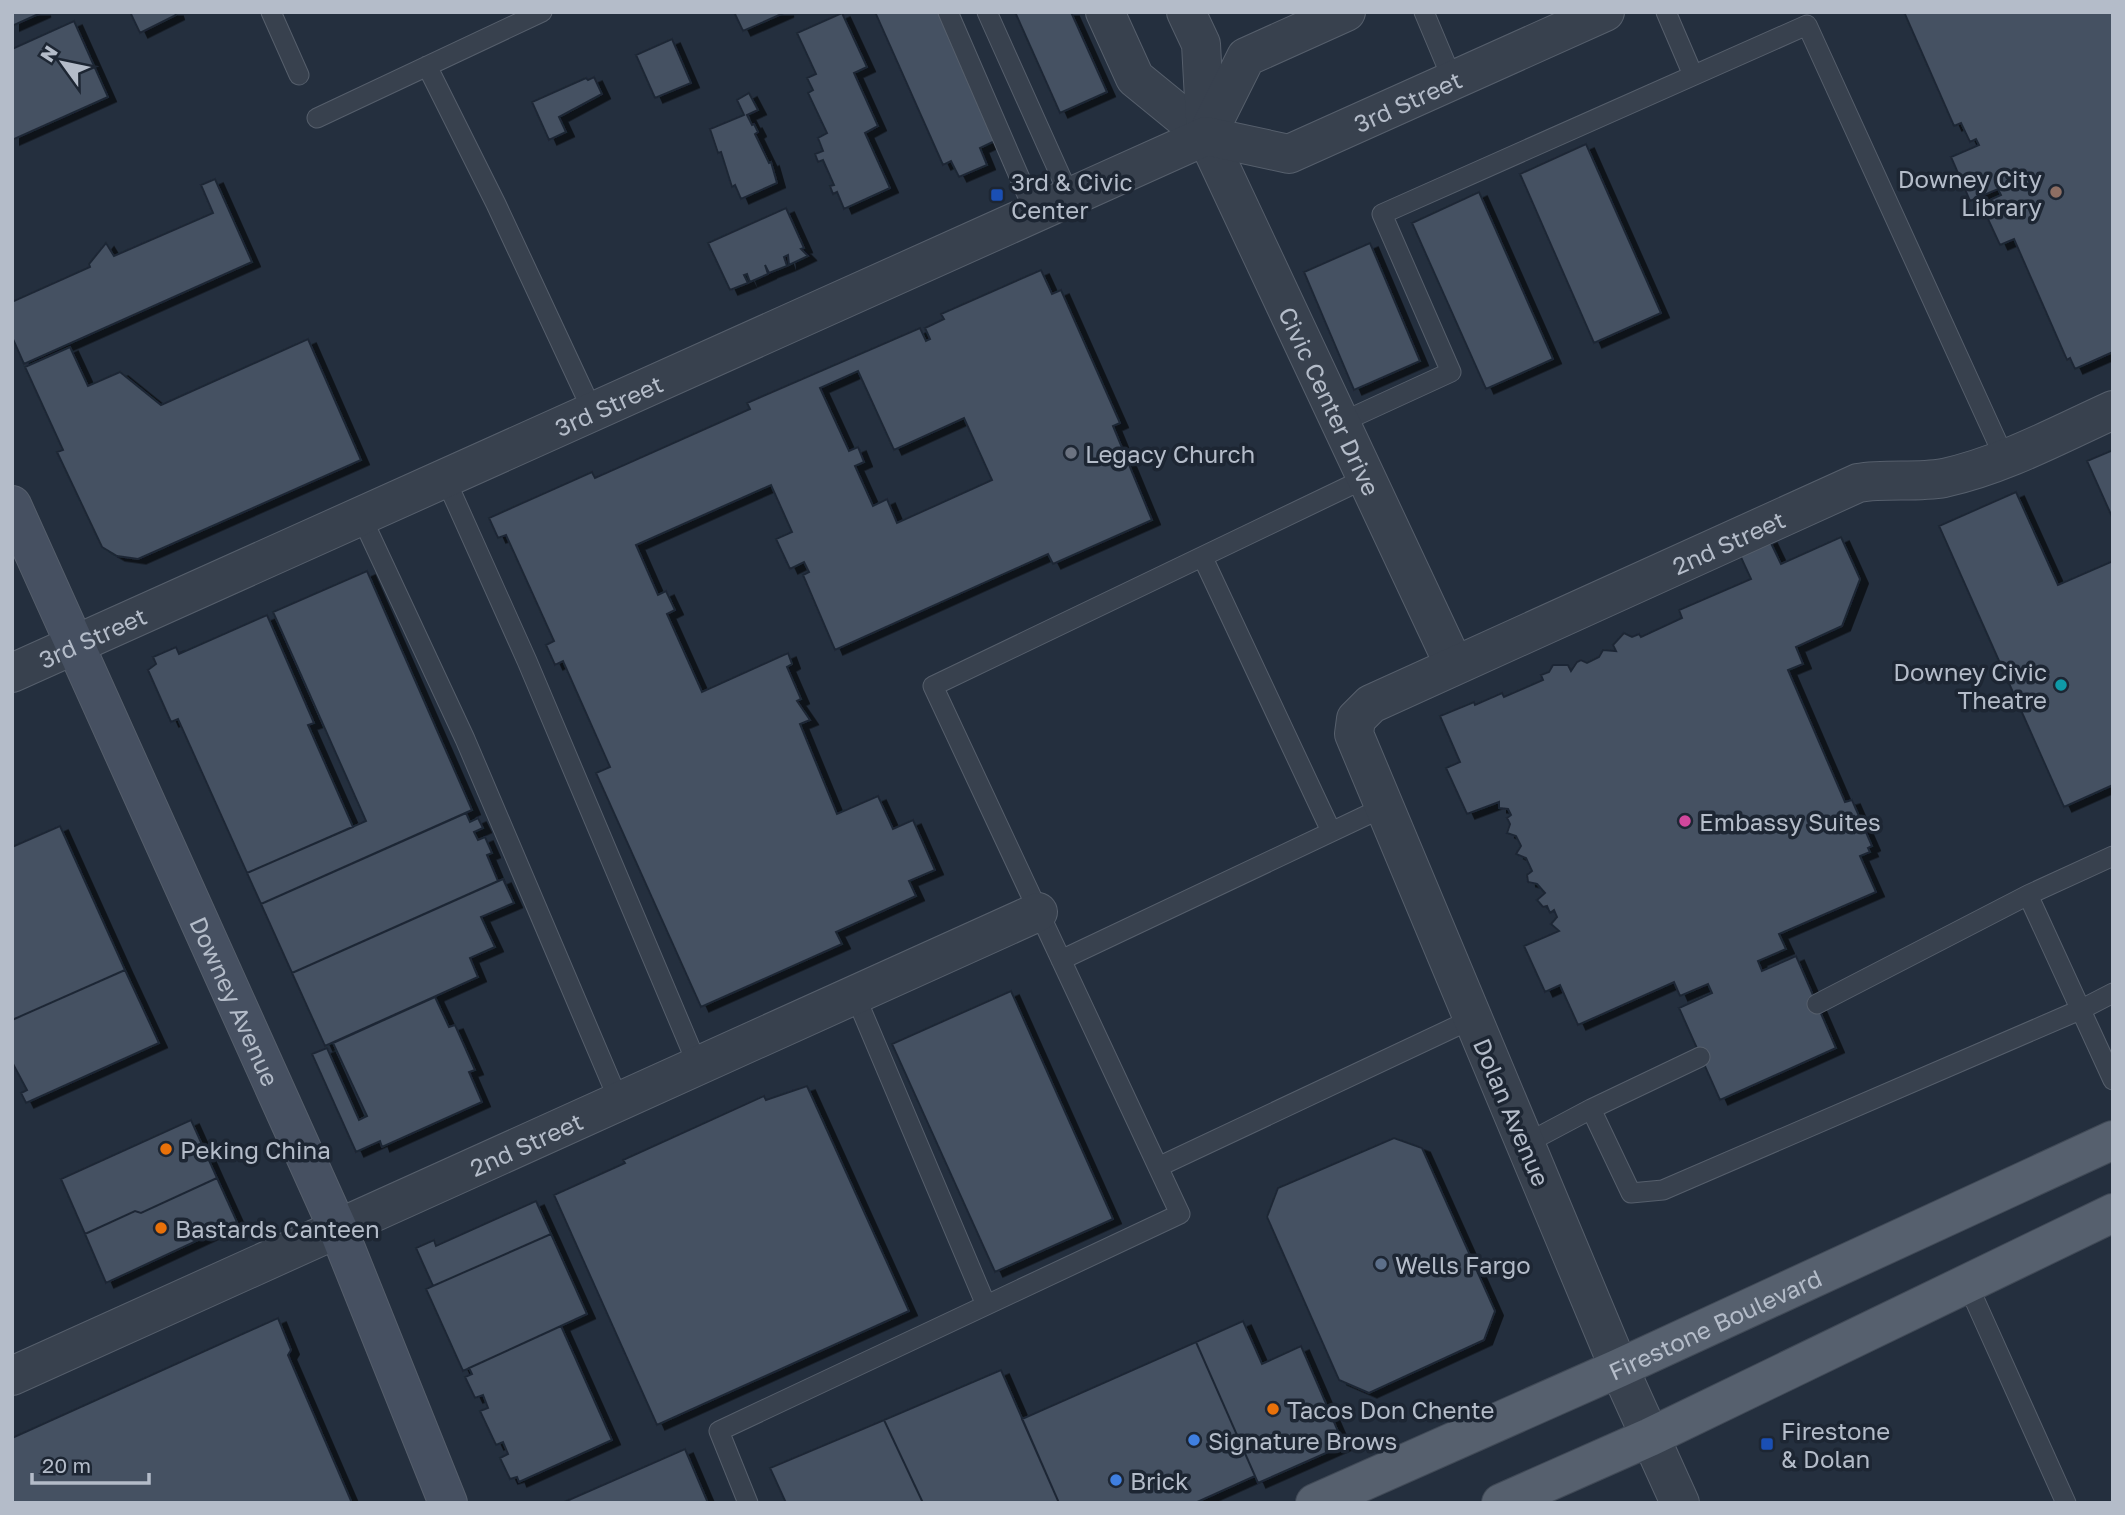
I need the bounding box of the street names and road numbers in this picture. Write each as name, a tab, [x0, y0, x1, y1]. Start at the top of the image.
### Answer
street label: 3rd Street	[1349, 64, 1466, 138]
street label: Civic Center Drive	[1274, 302, 1387, 500]
street label: 3rd Street	[550, 368, 667, 442]
street label: 2nd Street	[1667, 504, 1789, 580]
street label: 3rd Street	[34, 600, 151, 674]
street label: Downey Avenue	[185, 912, 286, 1090]
street label: Dolan Avenue	[1468, 1034, 1556, 1190]
street label: 2nd Street	[465, 1106, 587, 1182]
street label: Firestone Boulevard	[1604, 1262, 1826, 1385]

